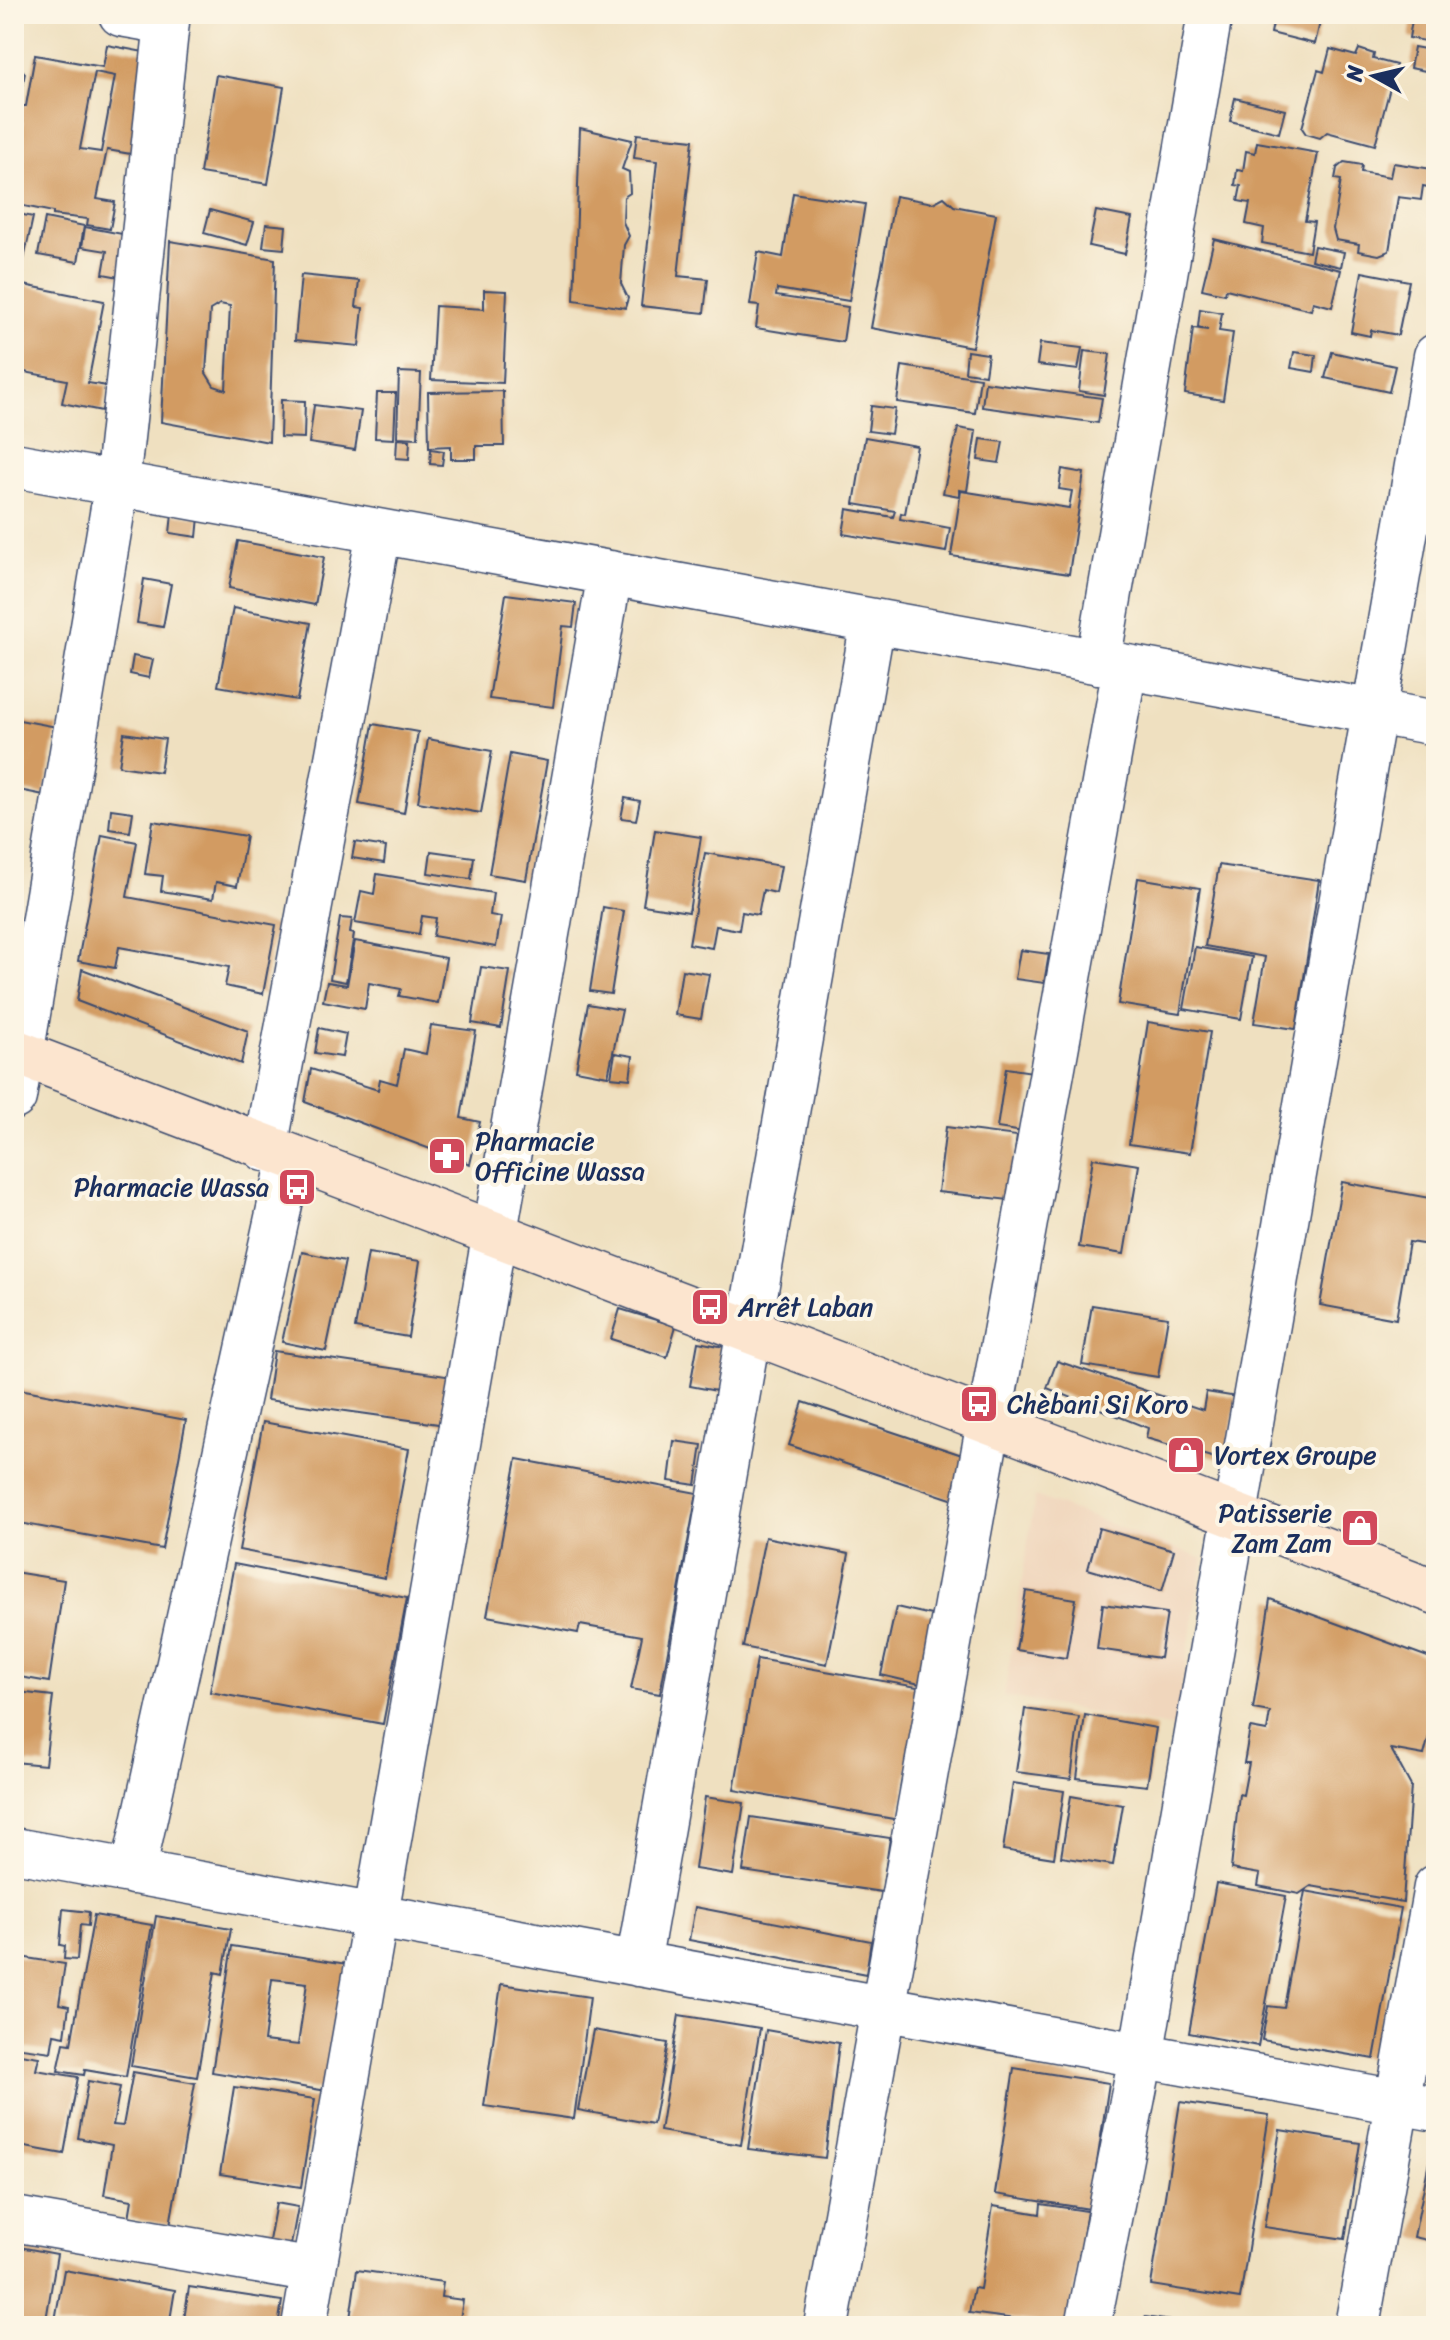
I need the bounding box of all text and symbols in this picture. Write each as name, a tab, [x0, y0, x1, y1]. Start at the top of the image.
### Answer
north arrow	[1334, 36, 1414, 116]
text: N	[1334, 62, 1375, 85]
place label: Pharmacie Officine Wassa	[475, 1118, 645, 1194]
pharmacy icon: Pharmacie Officine Wassa	[426, 1135, 468, 1177]
place label: Pharmacie Wassa	[74, 1164, 269, 1210]
bus stop icon: Pharmacie Wassa	[276, 1166, 318, 1208]
place label: Arrêt Laban	[737, 1284, 873, 1330]
bus stop icon: Arrêt Laban	[689, 1286, 731, 1328]
place label: Chèbani Si Koro	[1007, 1381, 1188, 1427]
bus stop icon: Chèbani Si Koro	[958, 1383, 1000, 1425]
place label: Vortex Groupe	[1214, 1432, 1377, 1478]
shop icon: Vortex Groupe	[1165, 1434, 1207, 1476]
place label: Patisserie Zam Zam	[1218, 1490, 1332, 1566]
shop icon: Patisserie Zam Zam	[1339, 1507, 1381, 1549]

